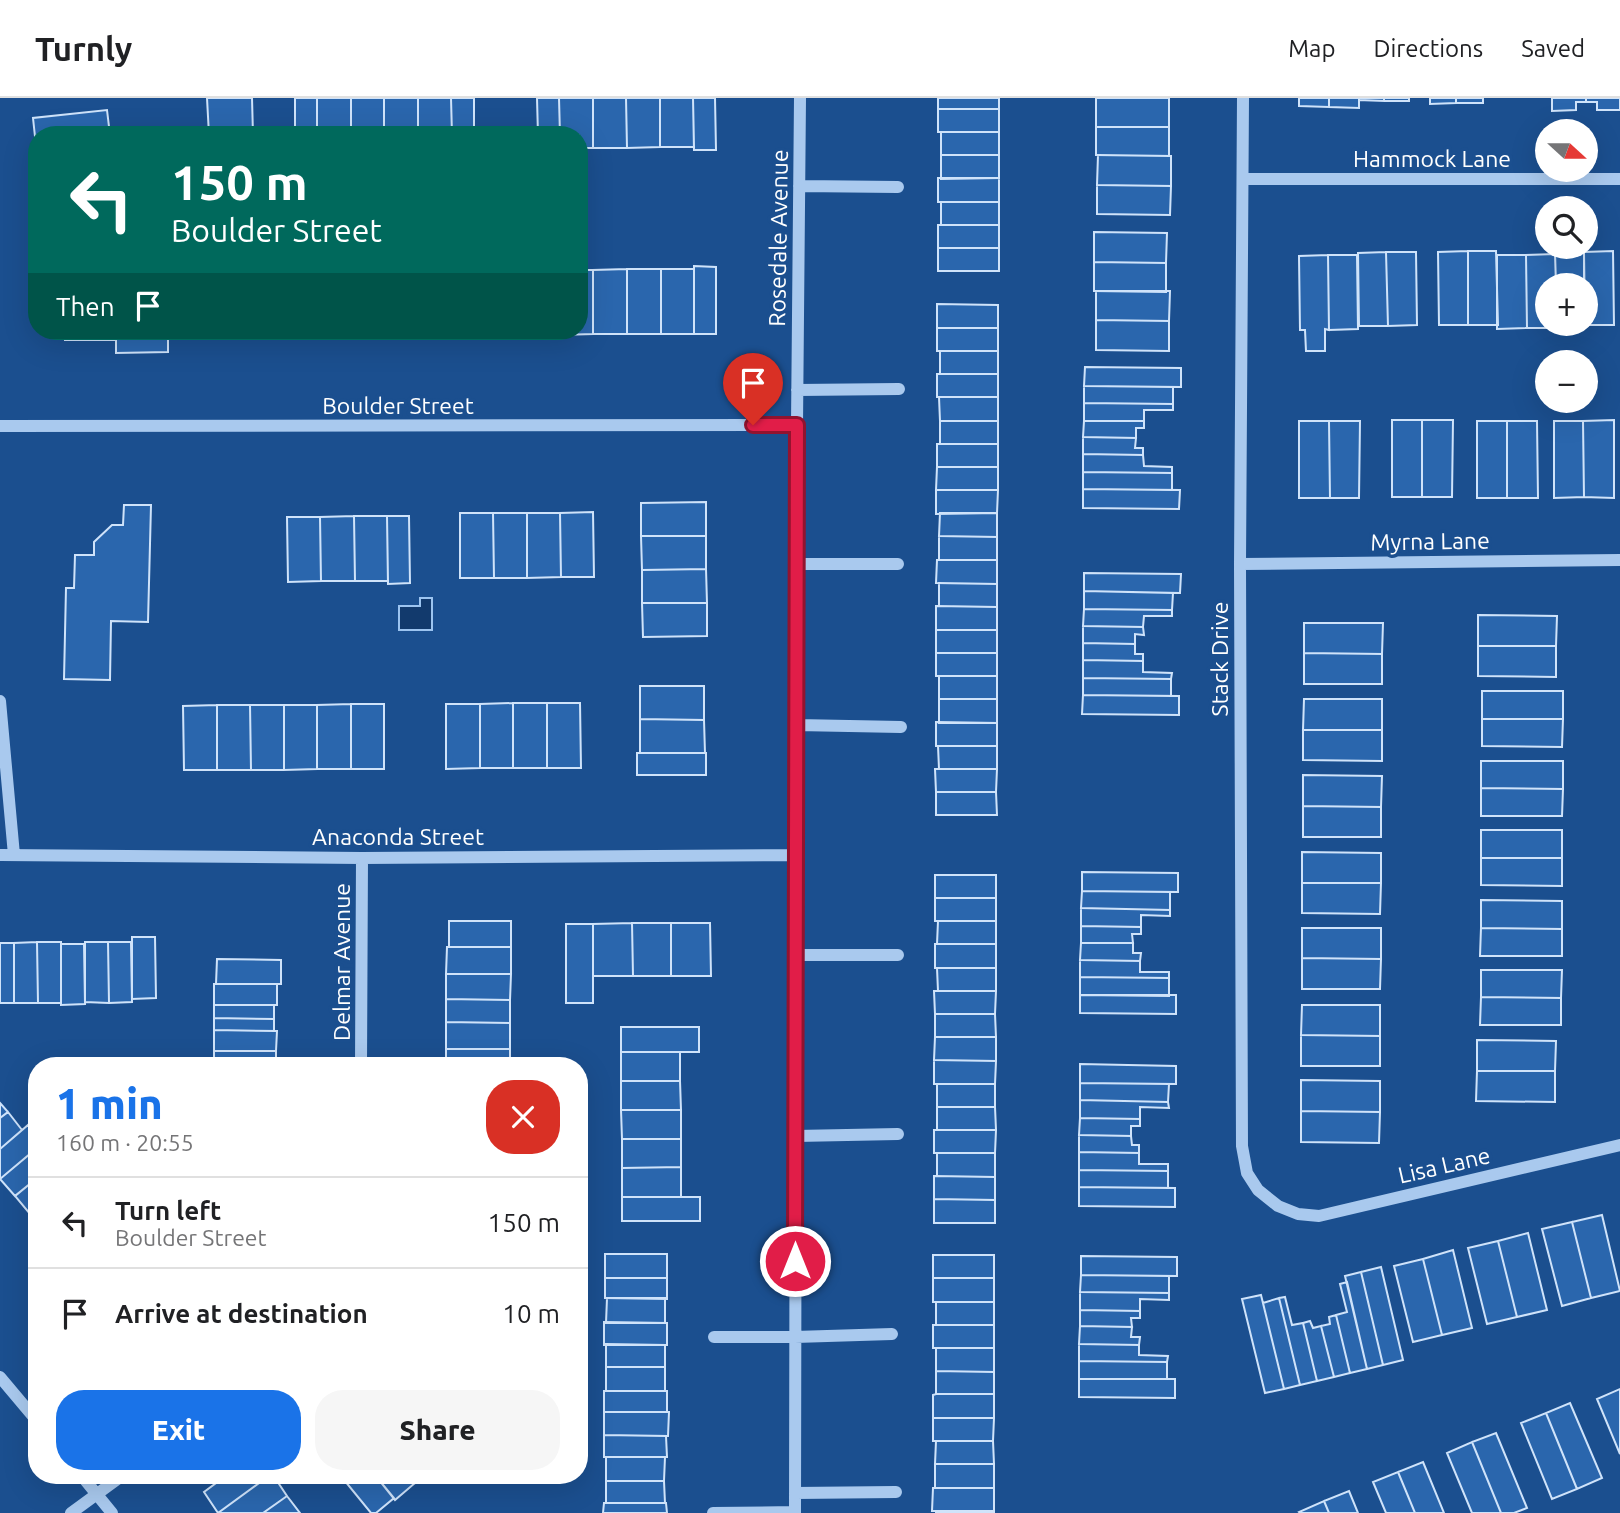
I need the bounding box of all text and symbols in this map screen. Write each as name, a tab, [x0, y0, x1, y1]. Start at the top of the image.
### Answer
text: Turnly	[35, 30, 132, 67]
text: Map	[1288, 35, 1335, 62]
text: Directions	[1373, 35, 1483, 62]
text: Saved	[1521, 35, 1585, 62]
north arrow	[1535, 119, 1598, 182]
map controls	[1535, 119, 1598, 413]
street label: Hammock Lane	[1353, 146, 1511, 171]
street label: Rosedale Avenue	[764, 149, 792, 327]
icon: left	[56, 154, 147, 245]
text: 150 m	[171, 154, 308, 209]
button: search	[1535, 196, 1598, 259]
text: Boulder Street	[171, 212, 382, 248]
button: +	[1535, 273, 1598, 336]
icon: arrive	[129, 287, 167, 325]
text: Then	[56, 292, 115, 321]
button: −	[1535, 350, 1598, 413]
pin	[723, 353, 783, 425]
icon: arrive	[734, 364, 772, 402]
street label: Boulder Street	[322, 393, 474, 418]
street label: Myrna Lane	[1370, 527, 1490, 555]
street label: Stack Drive	[1207, 602, 1232, 716]
street label: Anaconda Street	[312, 824, 484, 849]
street label: Delmar Avenue	[329, 883, 354, 1041]
text: 1 min	[56, 1080, 163, 1127]
button: close	[486, 1080, 560, 1154]
text: 160 m · 20:55	[56, 1130, 194, 1155]
street label: Lisa Lane	[1396, 1142, 1492, 1188]
text: Turn left	[115, 1196, 221, 1225]
icon: left	[56, 1204, 94, 1242]
text: 150 m	[488, 1208, 560, 1237]
position arrow	[758, 1224, 832, 1298]
text: Boulder Street	[115, 1225, 267, 1250]
icon: arrive	[56, 1295, 94, 1333]
text: Arrive at destination	[115, 1299, 368, 1328]
text: 10 m	[502, 1299, 560, 1328]
button: Exit	[56, 1390, 301, 1470]
button: Share	[315, 1390, 560, 1470]

